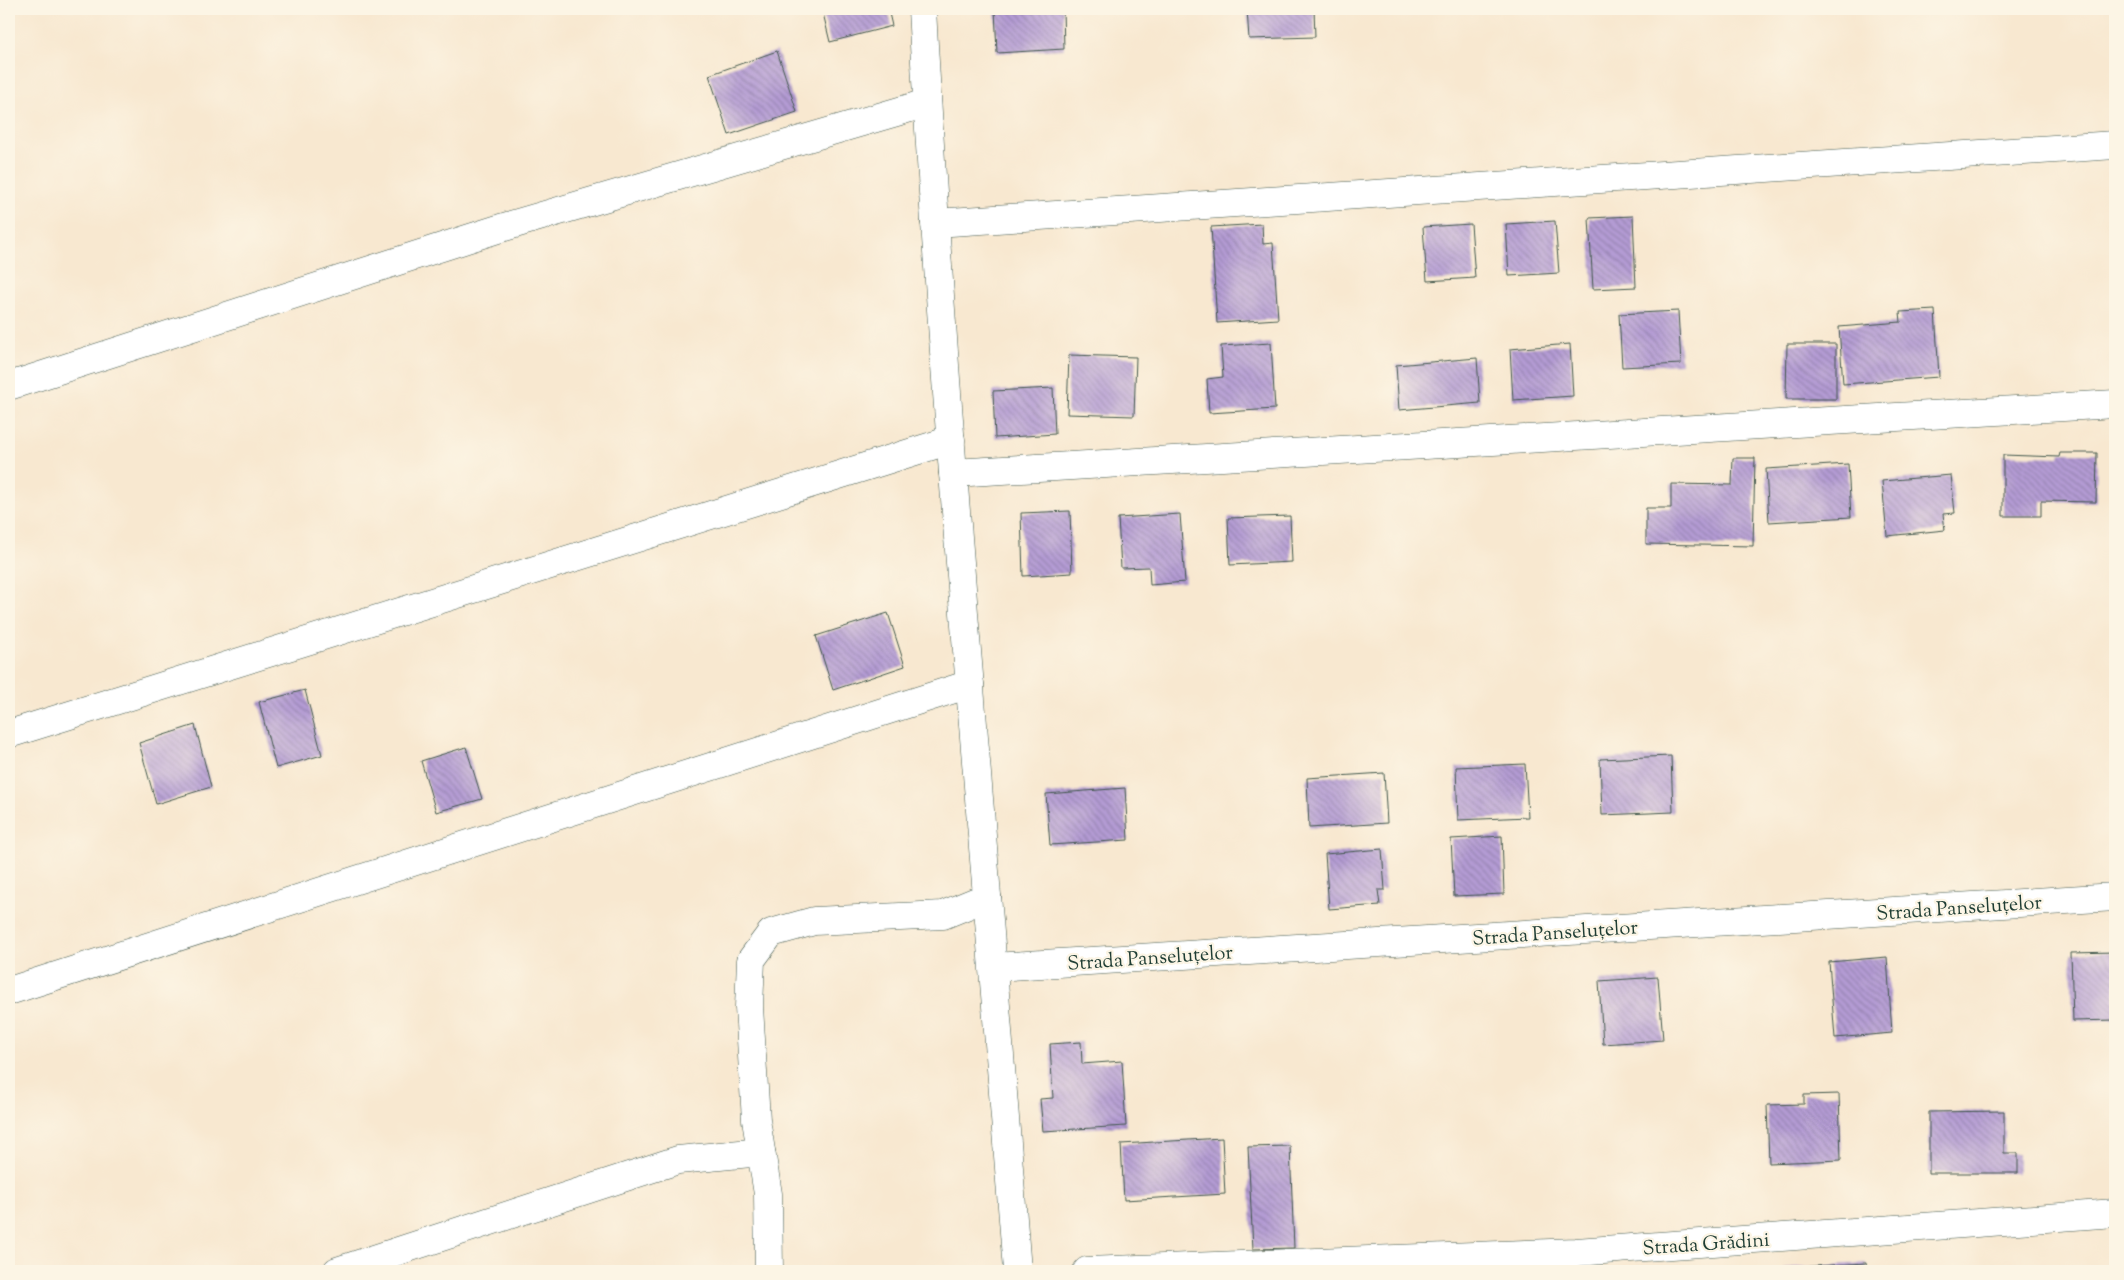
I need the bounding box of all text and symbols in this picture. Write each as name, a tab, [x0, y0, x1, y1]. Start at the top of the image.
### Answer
street label: Strada Panseluțelor	[1875, 889, 2043, 930]
street label: Strada Panseluțelor	[1471, 914, 1639, 955]
street label: Strada Panseluțelor	[1066, 939, 1234, 980]
street label: Strada Grădini	[1642, 1227, 1771, 1264]

